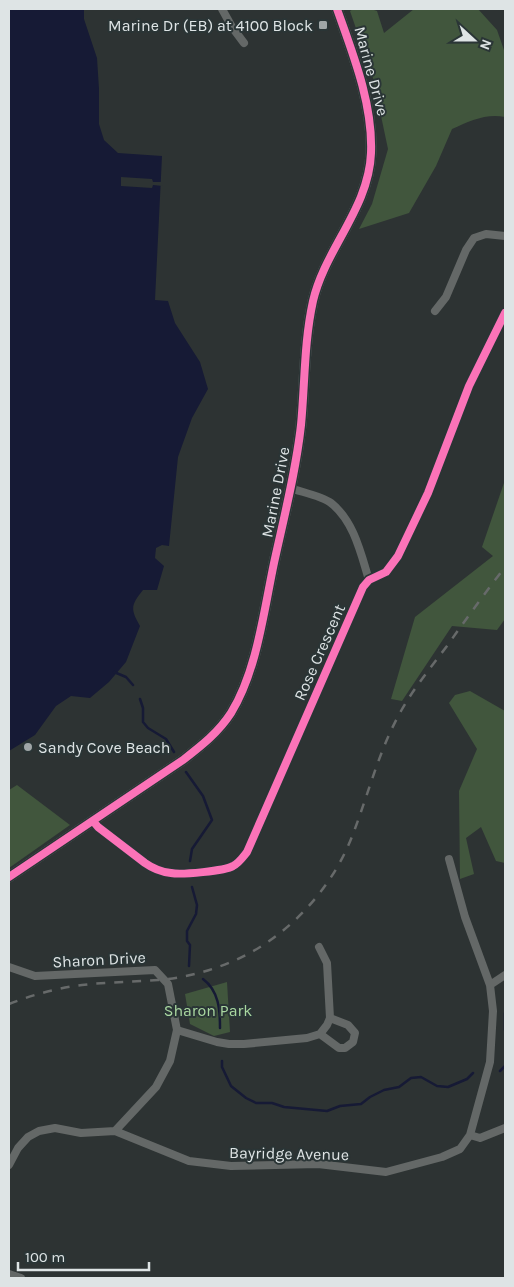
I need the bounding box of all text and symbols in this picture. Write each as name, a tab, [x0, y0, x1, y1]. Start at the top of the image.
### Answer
north arrow	[449, 15, 499, 65]
place label: Marine Dr (EB) at 4100 Block	[108, 16, 313, 35]
marker: Marine Dr (EB) at 4100 Block	[317, 19, 329, 31]
street label: Marine Drive	[350, 24, 393, 118]
text: N	[476, 37, 495, 52]
street label: Marine Drive	[257, 445, 294, 539]
street label: Rose Crescent	[290, 601, 349, 703]
place label: Sandy Cove Beach	[38, 738, 170, 757]
marker: Sandy Cove Beach	[22, 741, 34, 753]
street label: Sharon Drive	[52, 948, 146, 971]
park label: Sharon Park	[164, 1001, 252, 1020]
street label: Bayridge Avenue	[229, 1143, 349, 1164]
scale bar	[18, 1240, 149, 1272]
text: 100 m	[25, 1248, 65, 1266]

